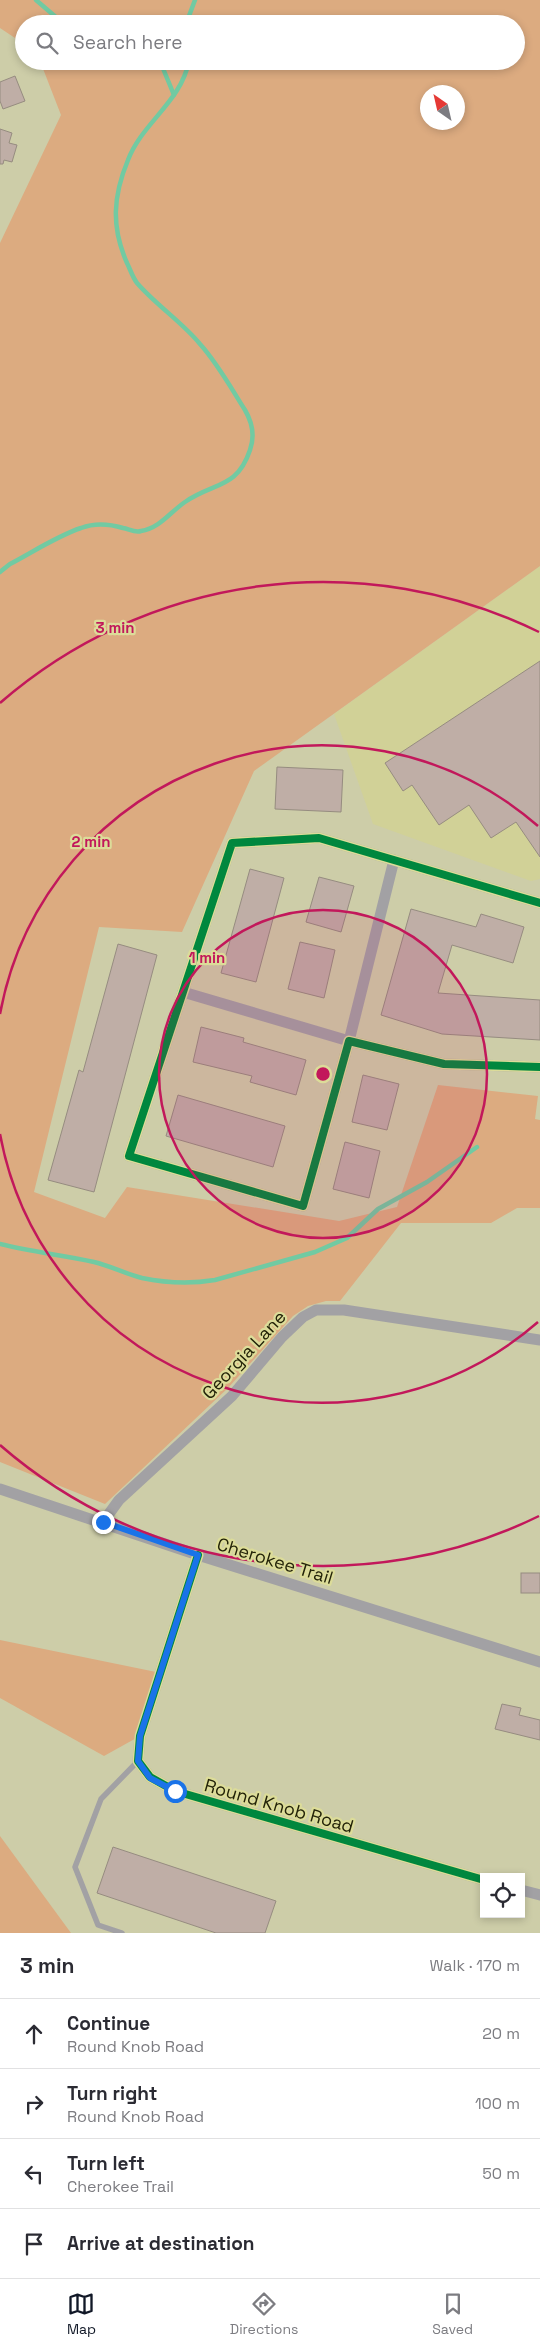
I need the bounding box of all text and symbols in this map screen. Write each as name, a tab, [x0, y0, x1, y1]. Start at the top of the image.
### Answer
search box	[15, 15, 525, 70]
icon: search	[33, 29, 61, 57]
text: Search here	[73, 30, 183, 55]
north arrow	[420, 85, 465, 130]
text: 3 min	[96, 618, 134, 637]
text: 2 min	[72, 832, 110, 851]
text: 1 min	[189, 948, 225, 967]
centre of rings	[314, 1065, 332, 1083]
street label: Georgia Lane	[197, 1306, 291, 1404]
route end	[92, 1511, 115, 1534]
street label: Cherokee Trail	[214, 1532, 336, 1589]
street label: Round Knob Road	[202, 1773, 356, 1838]
route start	[164, 1780, 187, 1803]
map controls	[480, 1873, 525, 1918]
button: locate	[480, 1873, 525, 1918]
text: 3 min	[20, 1952, 75, 1979]
text: Walk · 170 m	[430, 1955, 520, 1976]
text: Continue	[67, 2011, 150, 2036]
icon: ahead	[20, 2020, 48, 2048]
text: 20 m	[482, 2023, 520, 2044]
text: Round Knob Road	[67, 2036, 204, 2057]
text: Turn right	[67, 2081, 157, 2106]
icon: right	[20, 2090, 48, 2118]
text: 100 m	[475, 2093, 520, 2114]
text: Round Knob Road	[67, 2106, 204, 2127]
text: Turn left	[67, 2151, 145, 2176]
icon: left	[20, 2160, 48, 2188]
text: 50 m	[482, 2163, 520, 2184]
text: Cherokee Trail	[67, 2176, 174, 2197]
icon: arrive	[20, 2230, 48, 2258]
text: Arrive at destination	[67, 2231, 255, 2256]
tab: Map	[67, 2290, 96, 2338]
tab: Directions	[230, 2290, 298, 2338]
tab: Saved	[432, 2290, 473, 2338]

